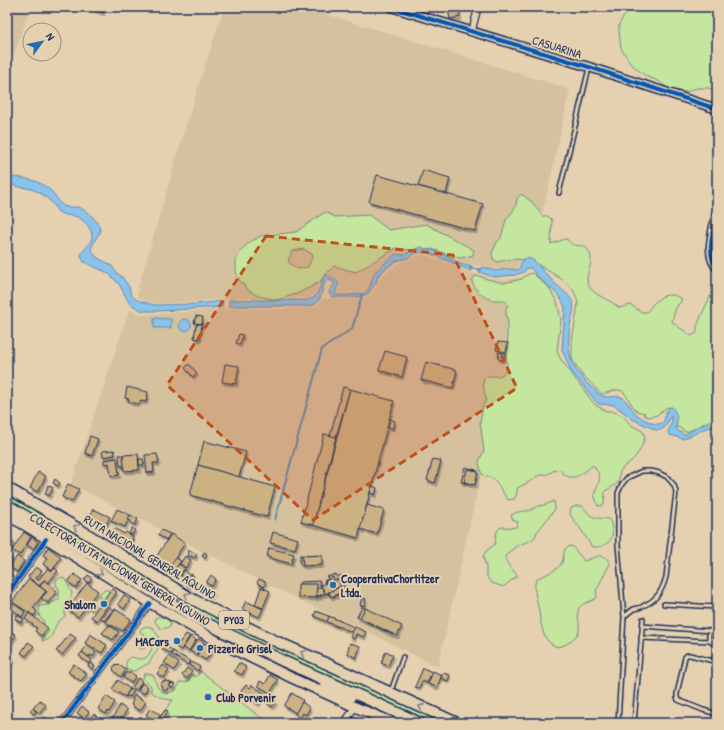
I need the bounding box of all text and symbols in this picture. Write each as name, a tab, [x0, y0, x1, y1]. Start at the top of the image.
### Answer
north arrow	[22, 22, 62, 62]
text: N	[43, 30, 58, 43]
street label: CASUARINA	[530, 31, 584, 63]
street label: COLECTORA RUTA NACIONAL GENERAL AQUINO	[27, 508, 214, 630]
street label: RUTA NACIONAL GENERAL AQUINO	[81, 511, 220, 603]
one-way arrow	[73, 525, 80, 532]
one-way arrow	[96, 568, 103, 575]
place label: CooperativaChortitzer Ltda.	[341, 570, 440, 601]
marker: CooperativaChortitzer Ltda.	[328, 580, 338, 590]
one-way arrow	[184, 592, 191, 600]
place label: Shalom	[65, 596, 96, 613]
marker: Shalom	[99, 599, 109, 609]
road number: PY03	[219, 611, 249, 629]
place label: MACars	[135, 633, 169, 650]
one-way arrow	[656, 634, 662, 643]
marker: MACars	[172, 636, 182, 646]
place label: Pizzeria Grisel	[208, 640, 273, 657]
marker: Pizzeria Grisel	[195, 643, 205, 653]
one-way arrow	[299, 650, 307, 658]
place label: Club Porvenir	[216, 689, 276, 706]
marker: Club Porvenir	[203, 692, 213, 702]
one-way arrow	[418, 704, 425, 712]

